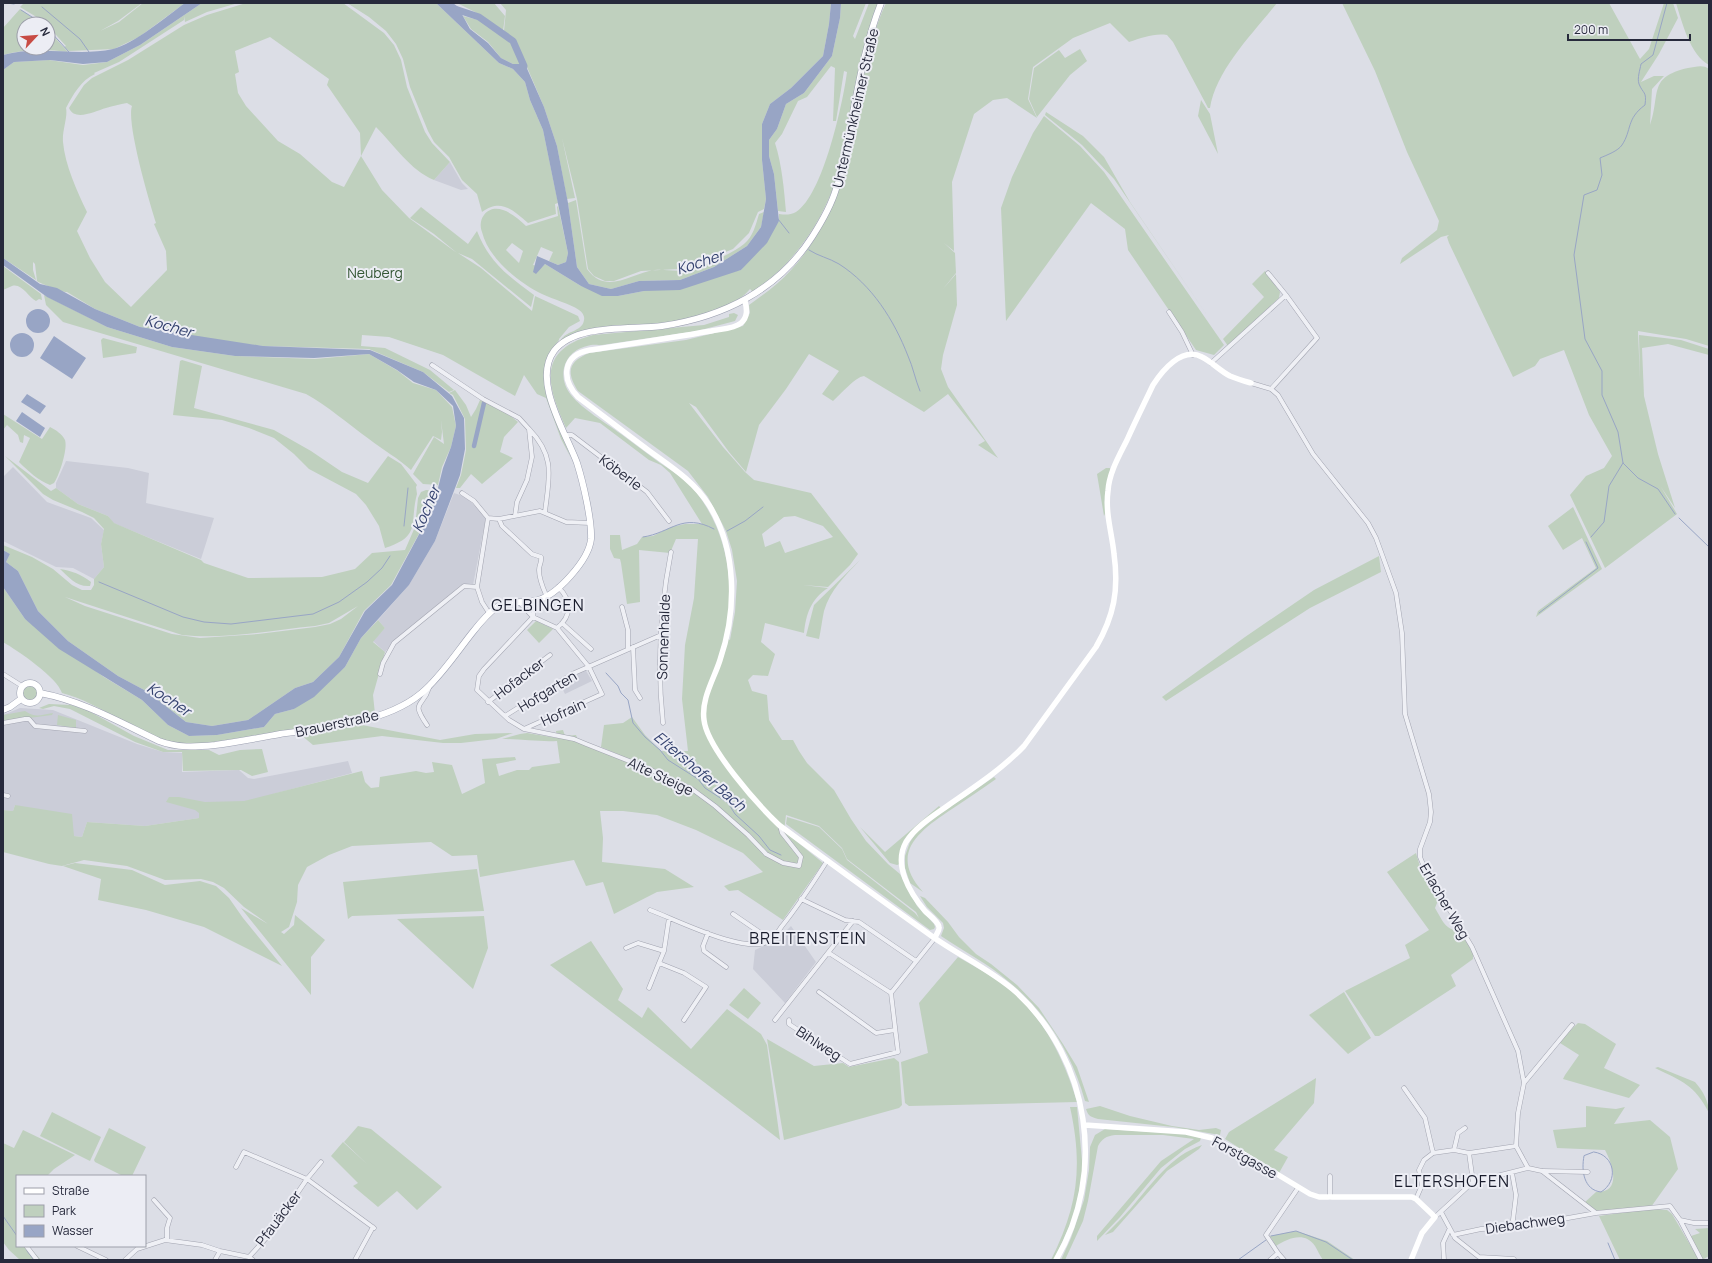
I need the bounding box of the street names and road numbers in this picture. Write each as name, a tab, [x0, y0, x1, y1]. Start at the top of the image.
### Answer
street label: Untermünkheimer Straße	[827, 26, 883, 190]
street label: Köberle	[596, 450, 646, 494]
street label: Sonnenhalde	[652, 594, 674, 680]
street label: Hofacker	[490, 653, 548, 703]
street label: Hofgarten	[514, 666, 580, 716]
street label: Hofrain	[538, 694, 588, 730]
street label: Brauerstraße	[294, 705, 380, 741]
street label: Alte Steige	[625, 753, 697, 799]
street label: Erlacher Weg	[1416, 859, 1474, 943]
street label: Bihlweg	[793, 1021, 845, 1065]
street label: Forstgasse	[1209, 1131, 1281, 1183]
street label: Pfauäcker	[251, 1186, 305, 1250]
street label: Diebachweg	[1484, 1208, 1566, 1238]

